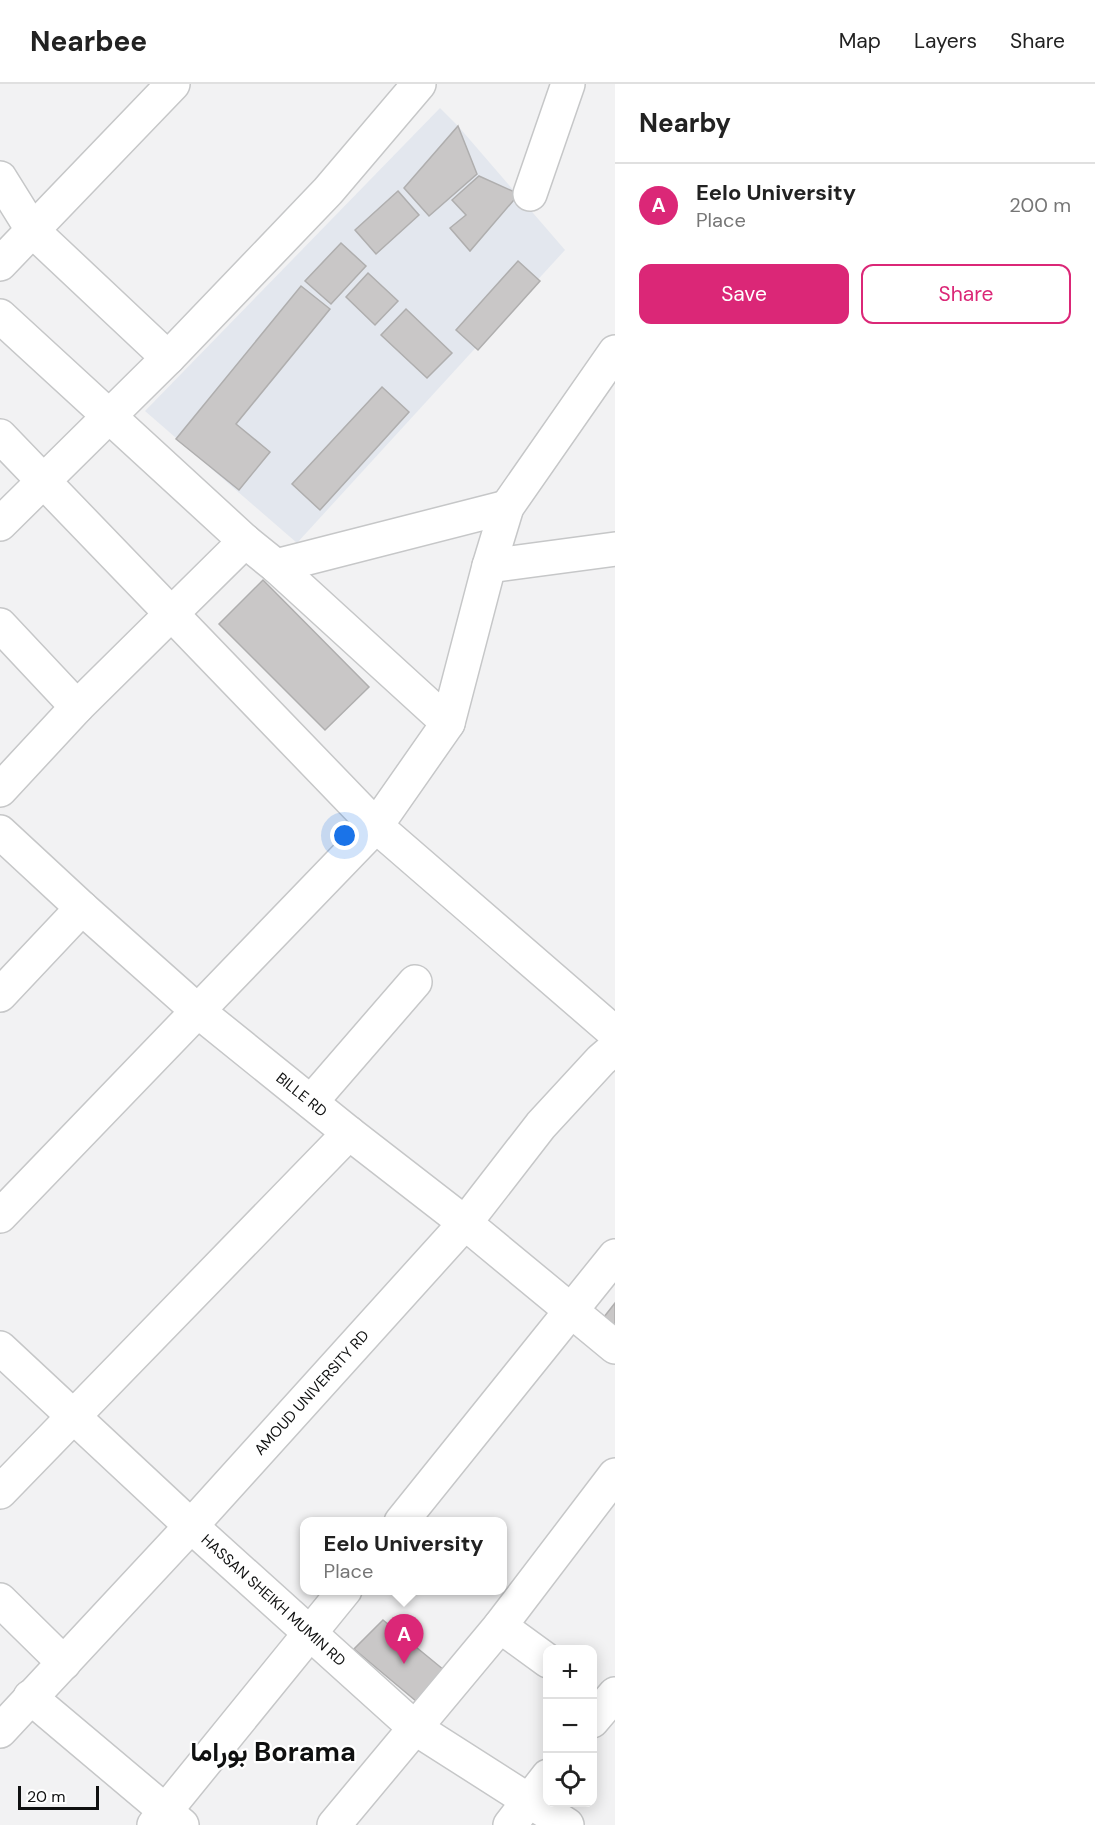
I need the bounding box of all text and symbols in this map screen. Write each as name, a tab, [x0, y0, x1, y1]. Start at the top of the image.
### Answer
text: Nearbee	[30, 23, 147, 60]
text: Map	[839, 27, 881, 55]
text: Layers	[914, 27, 977, 55]
text: Share	[1010, 27, 1065, 55]
text: Nearby	[639, 106, 731, 140]
text: Eelo University	[696, 178, 856, 207]
text: A	[651, 192, 666, 218]
text: 200 m	[1009, 192, 1071, 218]
text: Place	[696, 207, 746, 233]
button: Save	[639, 264, 849, 324]
button: Share	[861, 264, 1071, 324]
your location	[330, 821, 359, 850]
street label: BILLE RD	[272, 1068, 331, 1121]
street label: AMOUD UNIVERSITY RD	[250, 1326, 373, 1459]
popup	[300, 1517, 507, 1595]
text: Eelo University	[324, 1529, 483, 1558]
street label: HASSAN SHEIKH MUMIN RD	[197, 1530, 350, 1671]
text: Place	[324, 1558, 373, 1584]
pin: A	[384, 1614, 424, 1664]
map controls	[543, 1645, 597, 1807]
button: +	[543, 1645, 597, 1699]
button: −	[543, 1699, 597, 1753]
district label: بوراما Borama	[190, 1734, 356, 1769]
button: locate	[543, 1753, 597, 1807]
scale bar	[18, 1783, 99, 1810]
text: 20 m	[27, 1786, 66, 1807]

